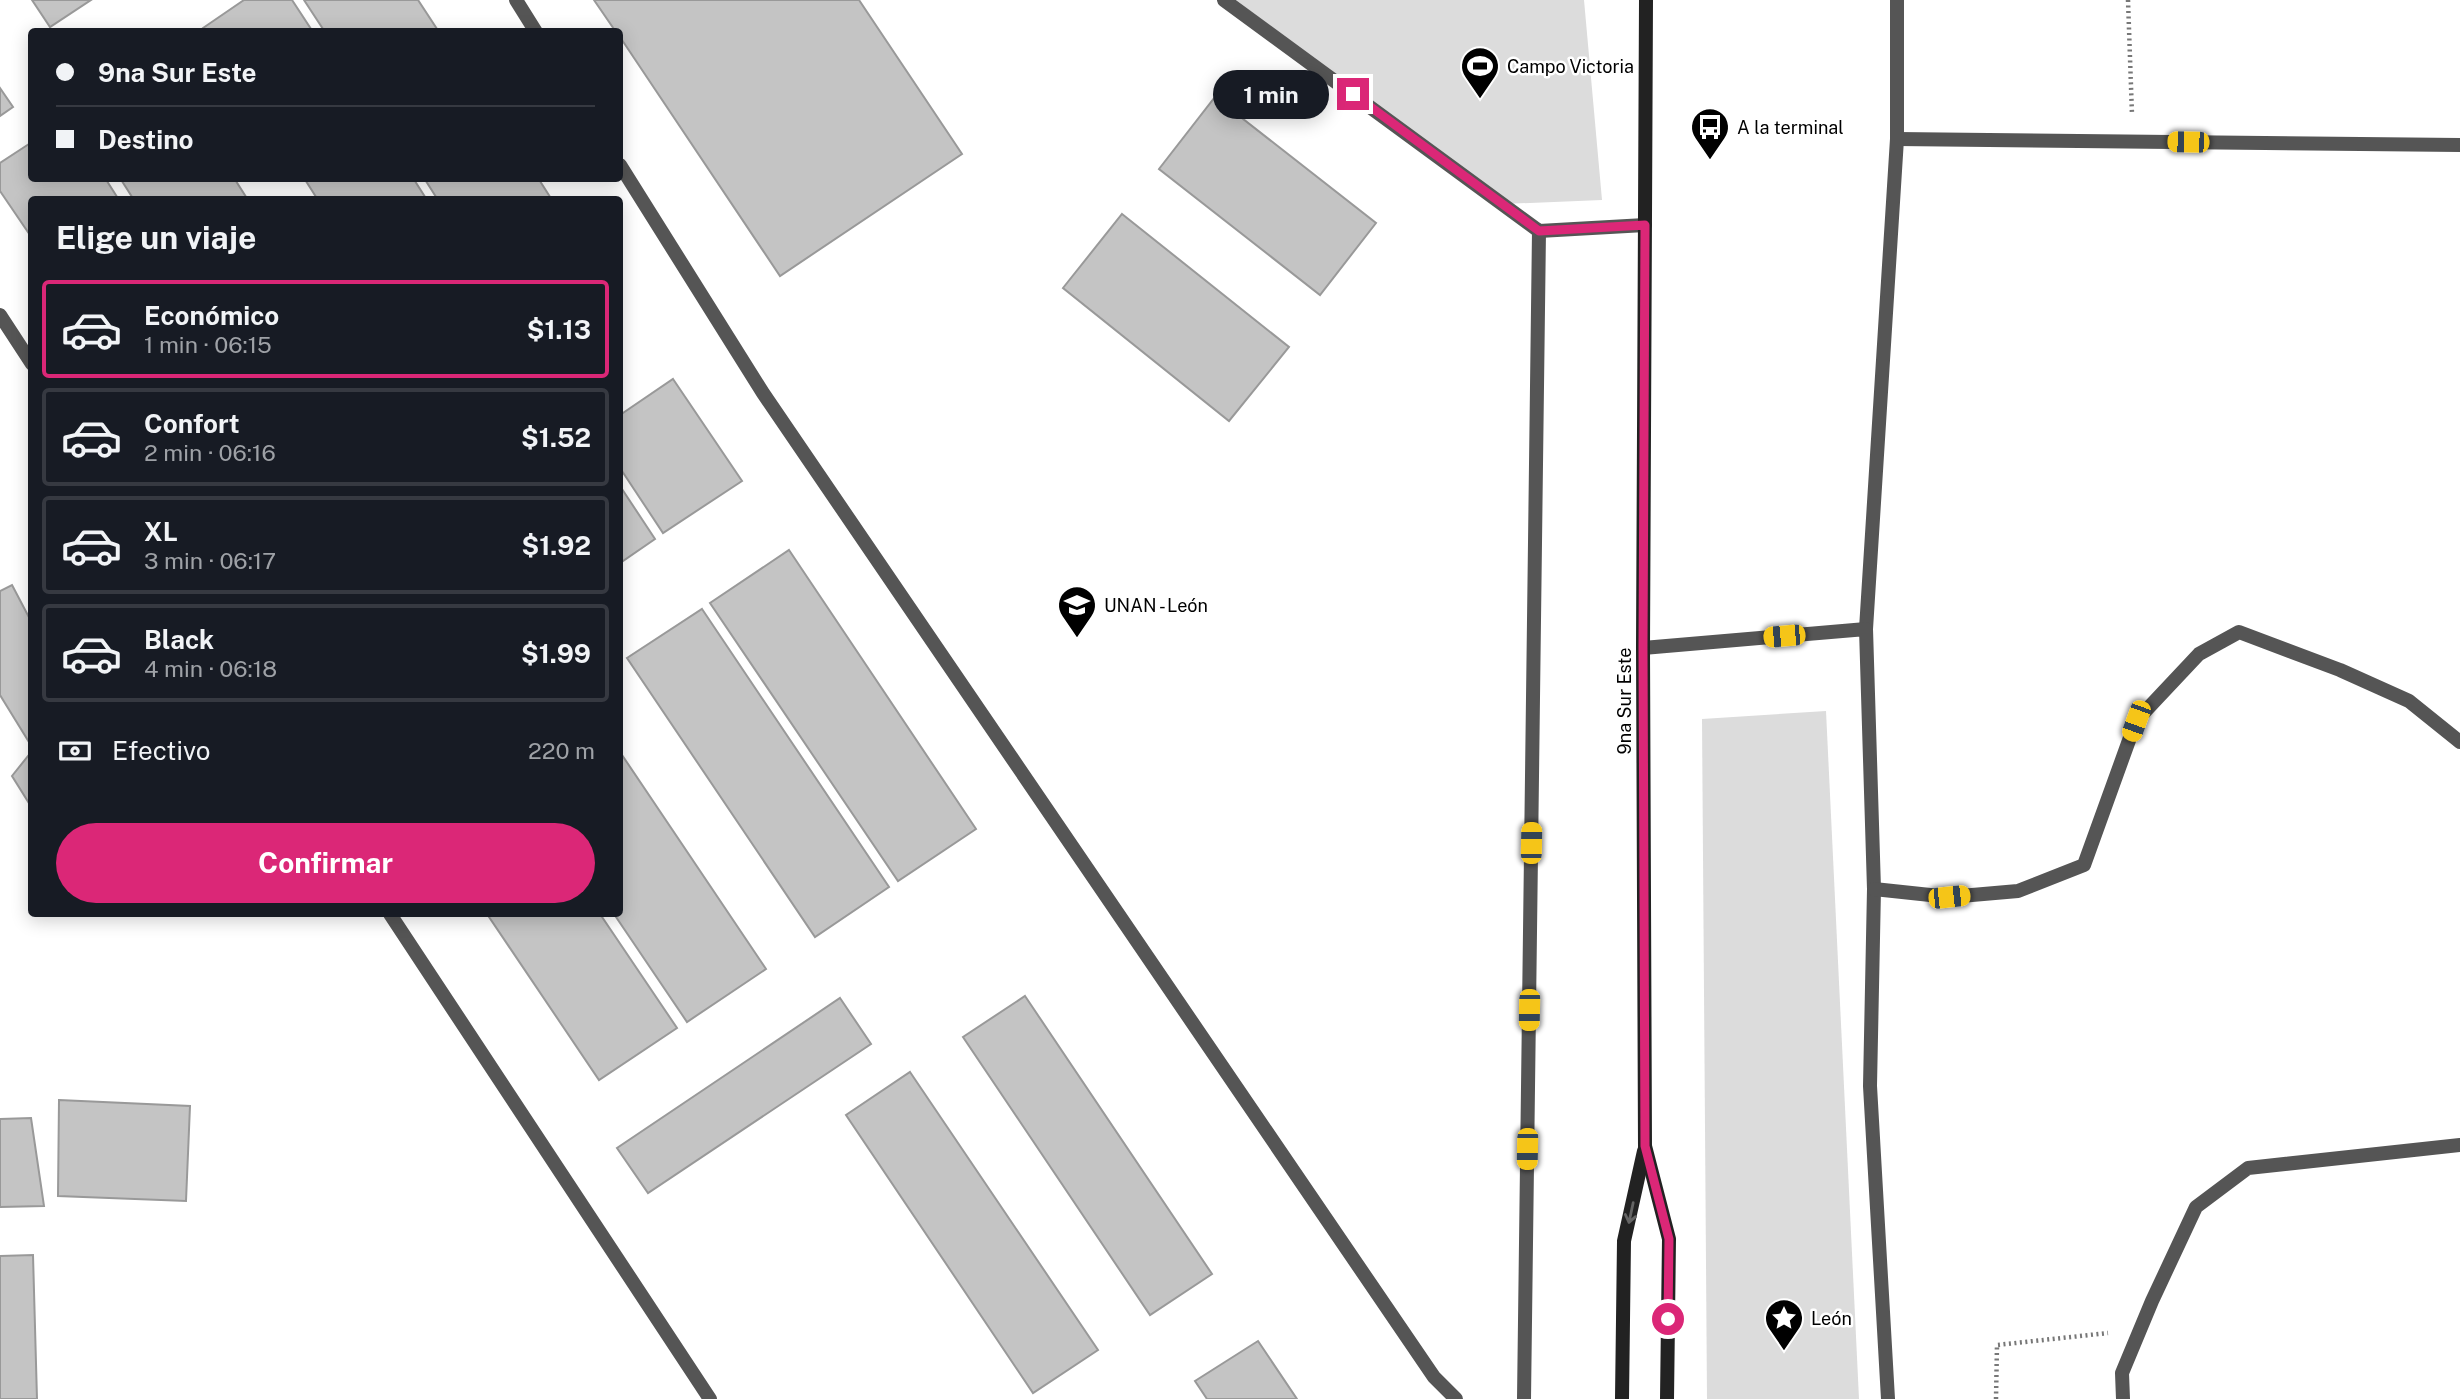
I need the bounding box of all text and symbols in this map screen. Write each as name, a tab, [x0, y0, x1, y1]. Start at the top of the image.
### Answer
sports icon: Campo Victoria	[1459, 45, 1501, 100]
place label: Campo Victoria	[1507, 56, 1634, 77]
text: 9na Sur Este	[98, 57, 257, 88]
callout: 1 min	[1213, 70, 1328, 119]
route end	[1337, 78, 1369, 110]
text: 1 min	[1243, 81, 1299, 108]
bus stop icon: A la terminal	[1689, 106, 1731, 161]
place label: A la terminal	[1737, 117, 1844, 138]
text: Destino	[98, 124, 194, 155]
car	[2167, 131, 2210, 153]
text: Elige un viaje	[56, 219, 256, 256]
icon: car	[60, 298, 123, 361]
text: Económico	[144, 300, 279, 331]
text: $1.13	[527, 314, 591, 345]
text: 1 min · 06:15	[144, 331, 272, 358]
icon: car	[60, 406, 123, 469]
text: Confort	[144, 408, 240, 439]
text: $1.52	[521, 422, 591, 453]
text: 2 min · 06:16	[144, 439, 276, 466]
icon: car	[60, 514, 123, 577]
text: XL	[144, 516, 178, 547]
text: $1.92	[522, 530, 591, 561]
text: 3 min · 06:17	[144, 547, 276, 574]
school or university icon: UNAN - León	[1056, 584, 1098, 639]
place label: UNAN - León	[1104, 595, 1208, 616]
icon: car	[60, 622, 123, 685]
text: Black	[144, 624, 214, 655]
car	[1763, 624, 1806, 648]
text: $1.99	[521, 638, 591, 669]
street label: 9na Sur Este	[1614, 648, 1635, 754]
text: 4 min · 06:18	[144, 655, 277, 682]
car	[2119, 698, 2154, 744]
icon: cash	[56, 732, 94, 770]
text: Efectivo	[112, 735, 210, 766]
text: 220 m	[528, 737, 595, 764]
car	[1521, 822, 1542, 864]
button: Confirmar	[56, 823, 595, 903]
car	[1928, 884, 1971, 910]
car	[1519, 989, 1540, 1031]
car	[1517, 1128, 1538, 1170]
one-way arrow	[1623, 1201, 1637, 1224]
place icon: León	[1763, 1297, 1805, 1352]
route start	[1652, 1303, 1684, 1335]
place label: León	[1811, 1308, 1852, 1329]

